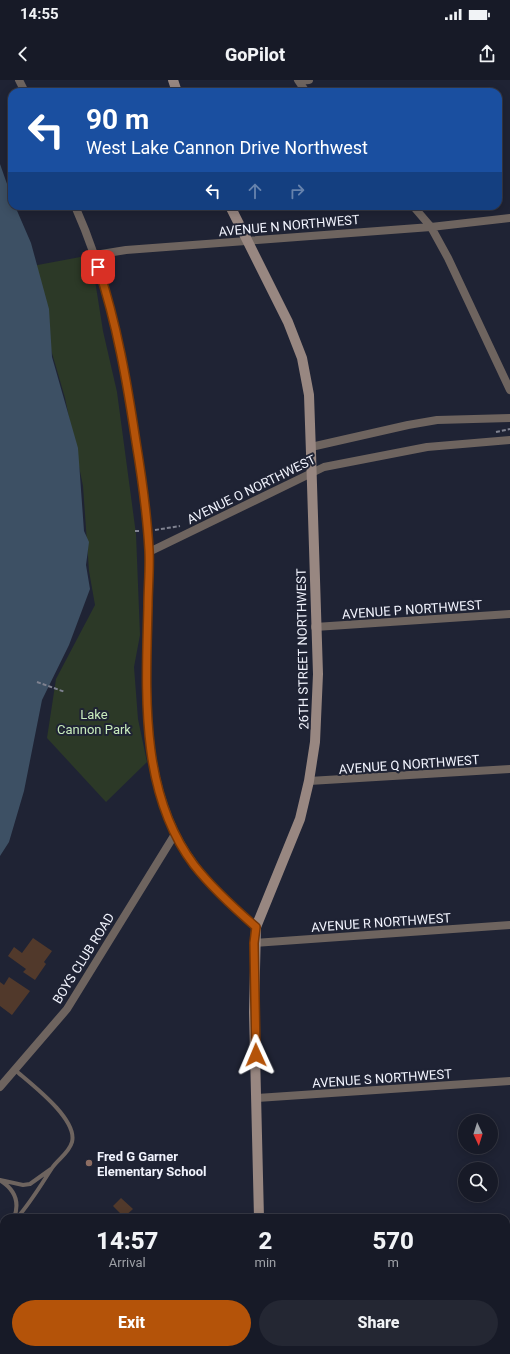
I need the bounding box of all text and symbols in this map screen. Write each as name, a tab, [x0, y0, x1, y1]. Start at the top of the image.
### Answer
text: 14:55	[20, 5, 59, 23]
icon: back	[12, 43, 34, 65]
icon: share	[476, 43, 498, 65]
text: GoPilot	[225, 44, 285, 65]
text: 90 m	[86, 103, 149, 136]
icon: left	[20, 104, 72, 156]
text: West Lake Cannon Drive Northwest	[86, 137, 368, 158]
icon: left	[202, 180, 224, 202]
icon: ahead	[244, 180, 266, 202]
icon: right	[286, 180, 308, 202]
street label: AVENUE N NORTHWEST	[218, 212, 360, 239]
pin	[81, 250, 115, 284]
icon: arrive	[87, 256, 109, 278]
street label: AVENUE O NORTHWEST	[184, 452, 318, 527]
street label: 26TH STREET NORTHWEST	[294, 568, 311, 730]
street label: AVENUE P NORTHWEST	[341, 597, 483, 622]
park label: Lake Cannon Park	[57, 707, 131, 737]
street label: AVENUE Q NORTHWEST	[338, 752, 480, 777]
street label: BOYS CLUB ROAD	[49, 910, 117, 1006]
street label: AVENUE R NORTHWEST	[311, 910, 452, 935]
position arrow	[235, 1034, 277, 1076]
street label: AVENUE S NORTHWEST	[312, 1066, 453, 1091]
north arrow	[458, 1114, 498, 1154]
map controls	[458, 1114, 498, 1202]
place label: Fred G Garner Elementary School	[97, 1149, 207, 1179]
marker: Fred G Garner Elementary School	[84, 1158, 94, 1168]
button: search	[458, 1162, 498, 1202]
text: 14:57	[96, 1227, 158, 1255]
text: 2	[258, 1227, 272, 1255]
text: 570	[372, 1227, 414, 1255]
text: Arrival	[109, 1255, 146, 1270]
text: min	[255, 1255, 276, 1270]
text: m	[387, 1255, 399, 1270]
button: Exit	[12, 1300, 251, 1346]
button: Share	[259, 1300, 498, 1346]

